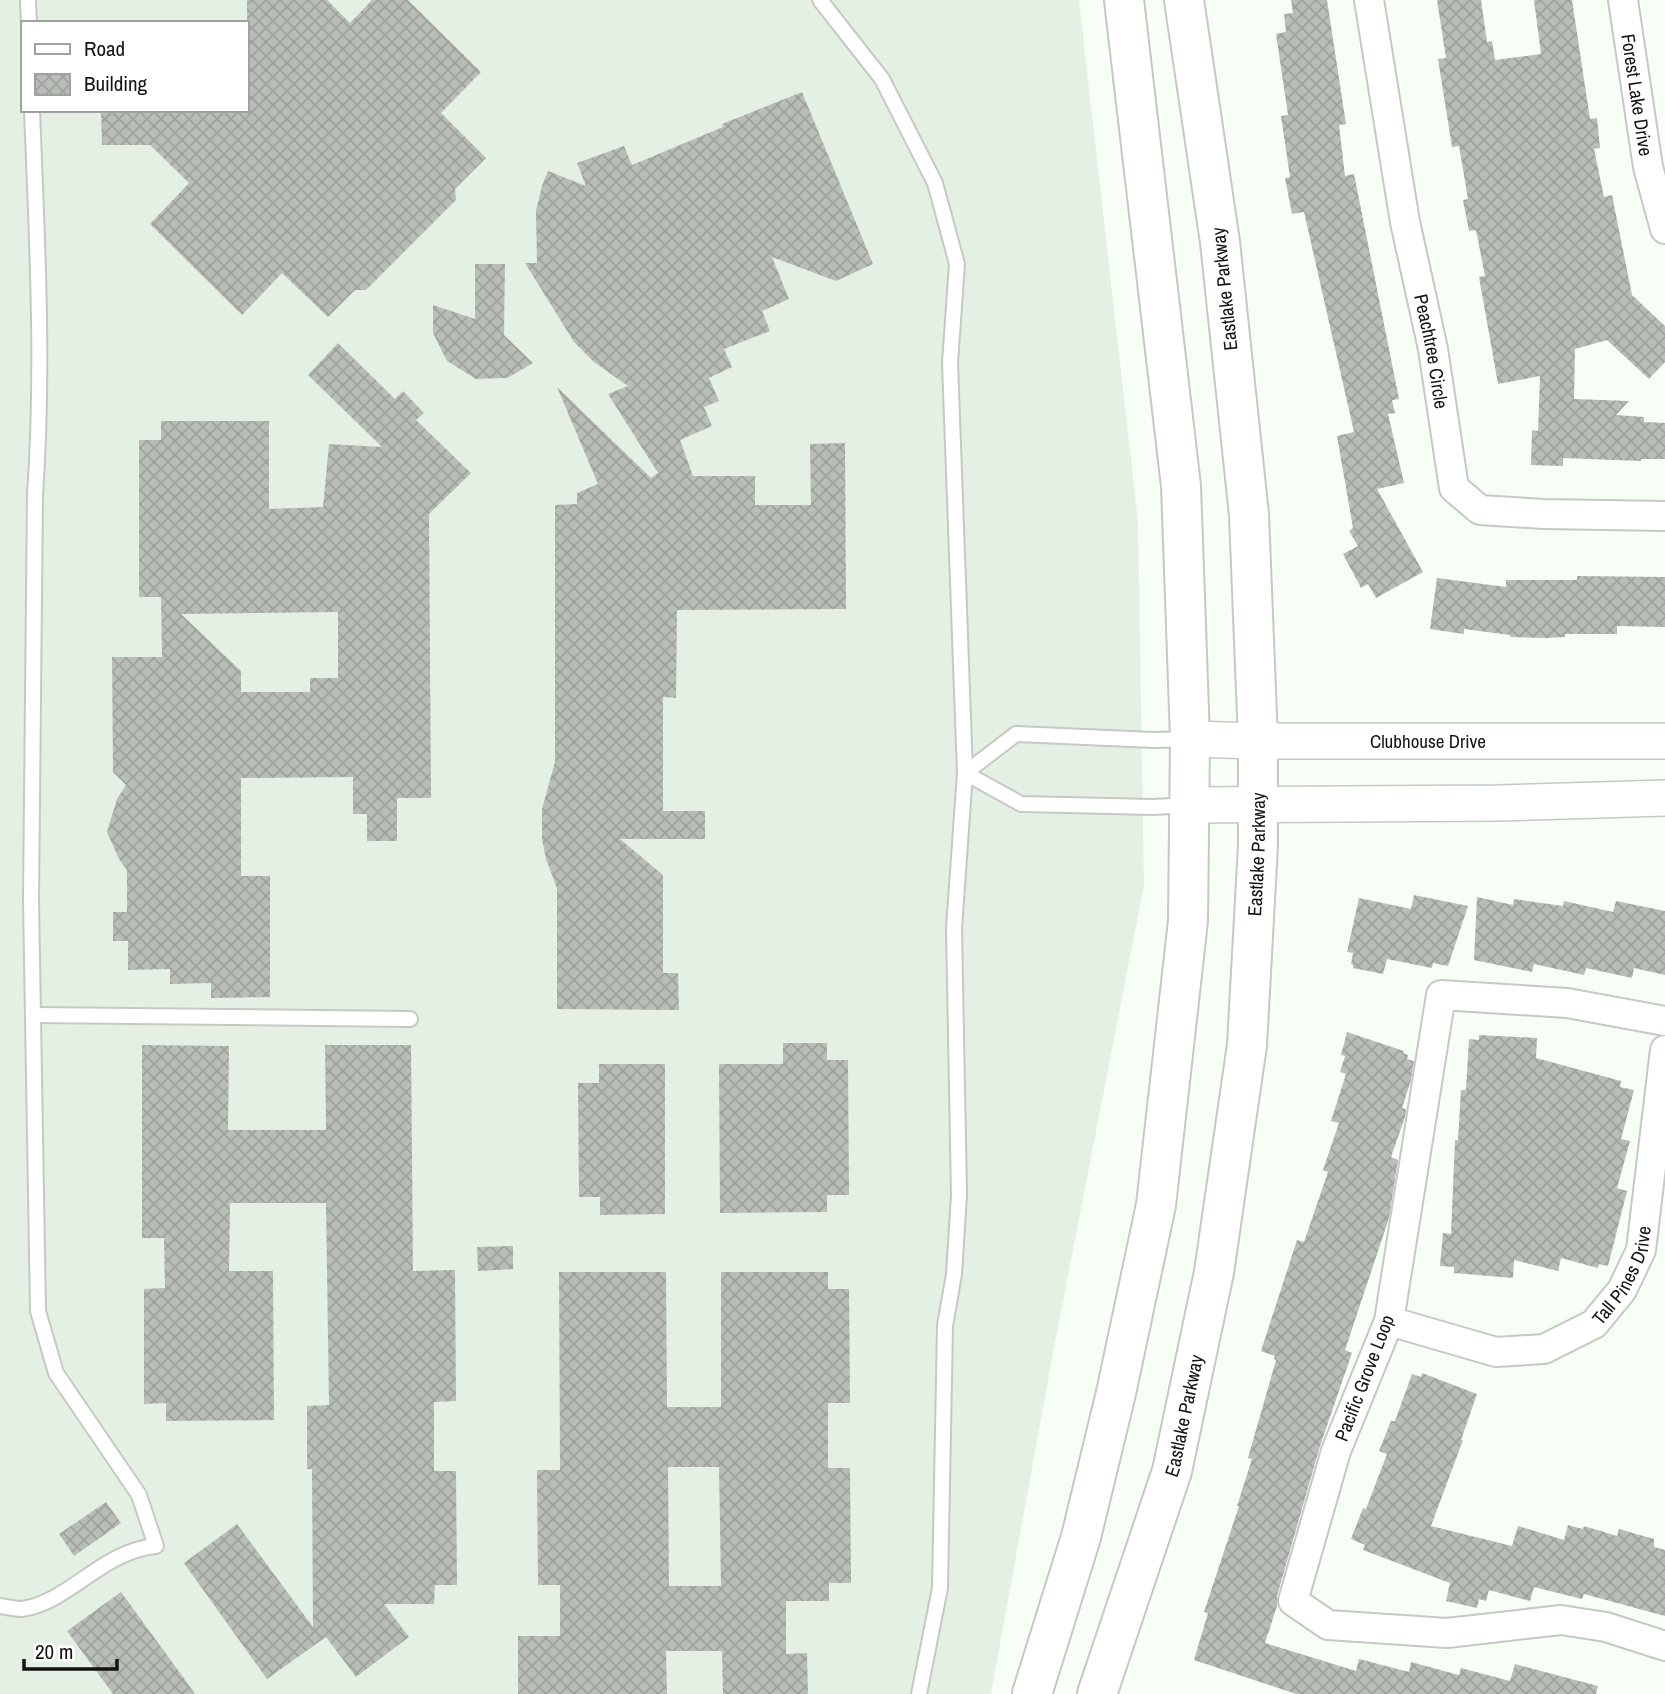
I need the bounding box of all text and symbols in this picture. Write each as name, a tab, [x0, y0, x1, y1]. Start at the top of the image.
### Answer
legend	[21, 21, 248, 112]
street label: Forest Lake Drive	[1615, 32, 1659, 158]
text: Road	[84, 34, 125, 63]
text: Building	[84, 69, 148, 98]
street label: Eastlake Parkway	[1205, 226, 1243, 352]
street label: Peachtree Circle	[1408, 291, 1455, 410]
street label: Clubhouse Drive	[1370, 728, 1486, 754]
street label: Eastlake Parkway	[1241, 792, 1271, 917]
street label: Tall Pines Drive	[1586, 1225, 1657, 1330]
street label: Pacific Grove Loop	[1328, 1311, 1400, 1445]
street label: Eastlake Parkway	[1158, 1352, 1209, 1480]
scale bar	[24, 1628, 117, 1672]
text: 20 m	[35, 1637, 73, 1666]

